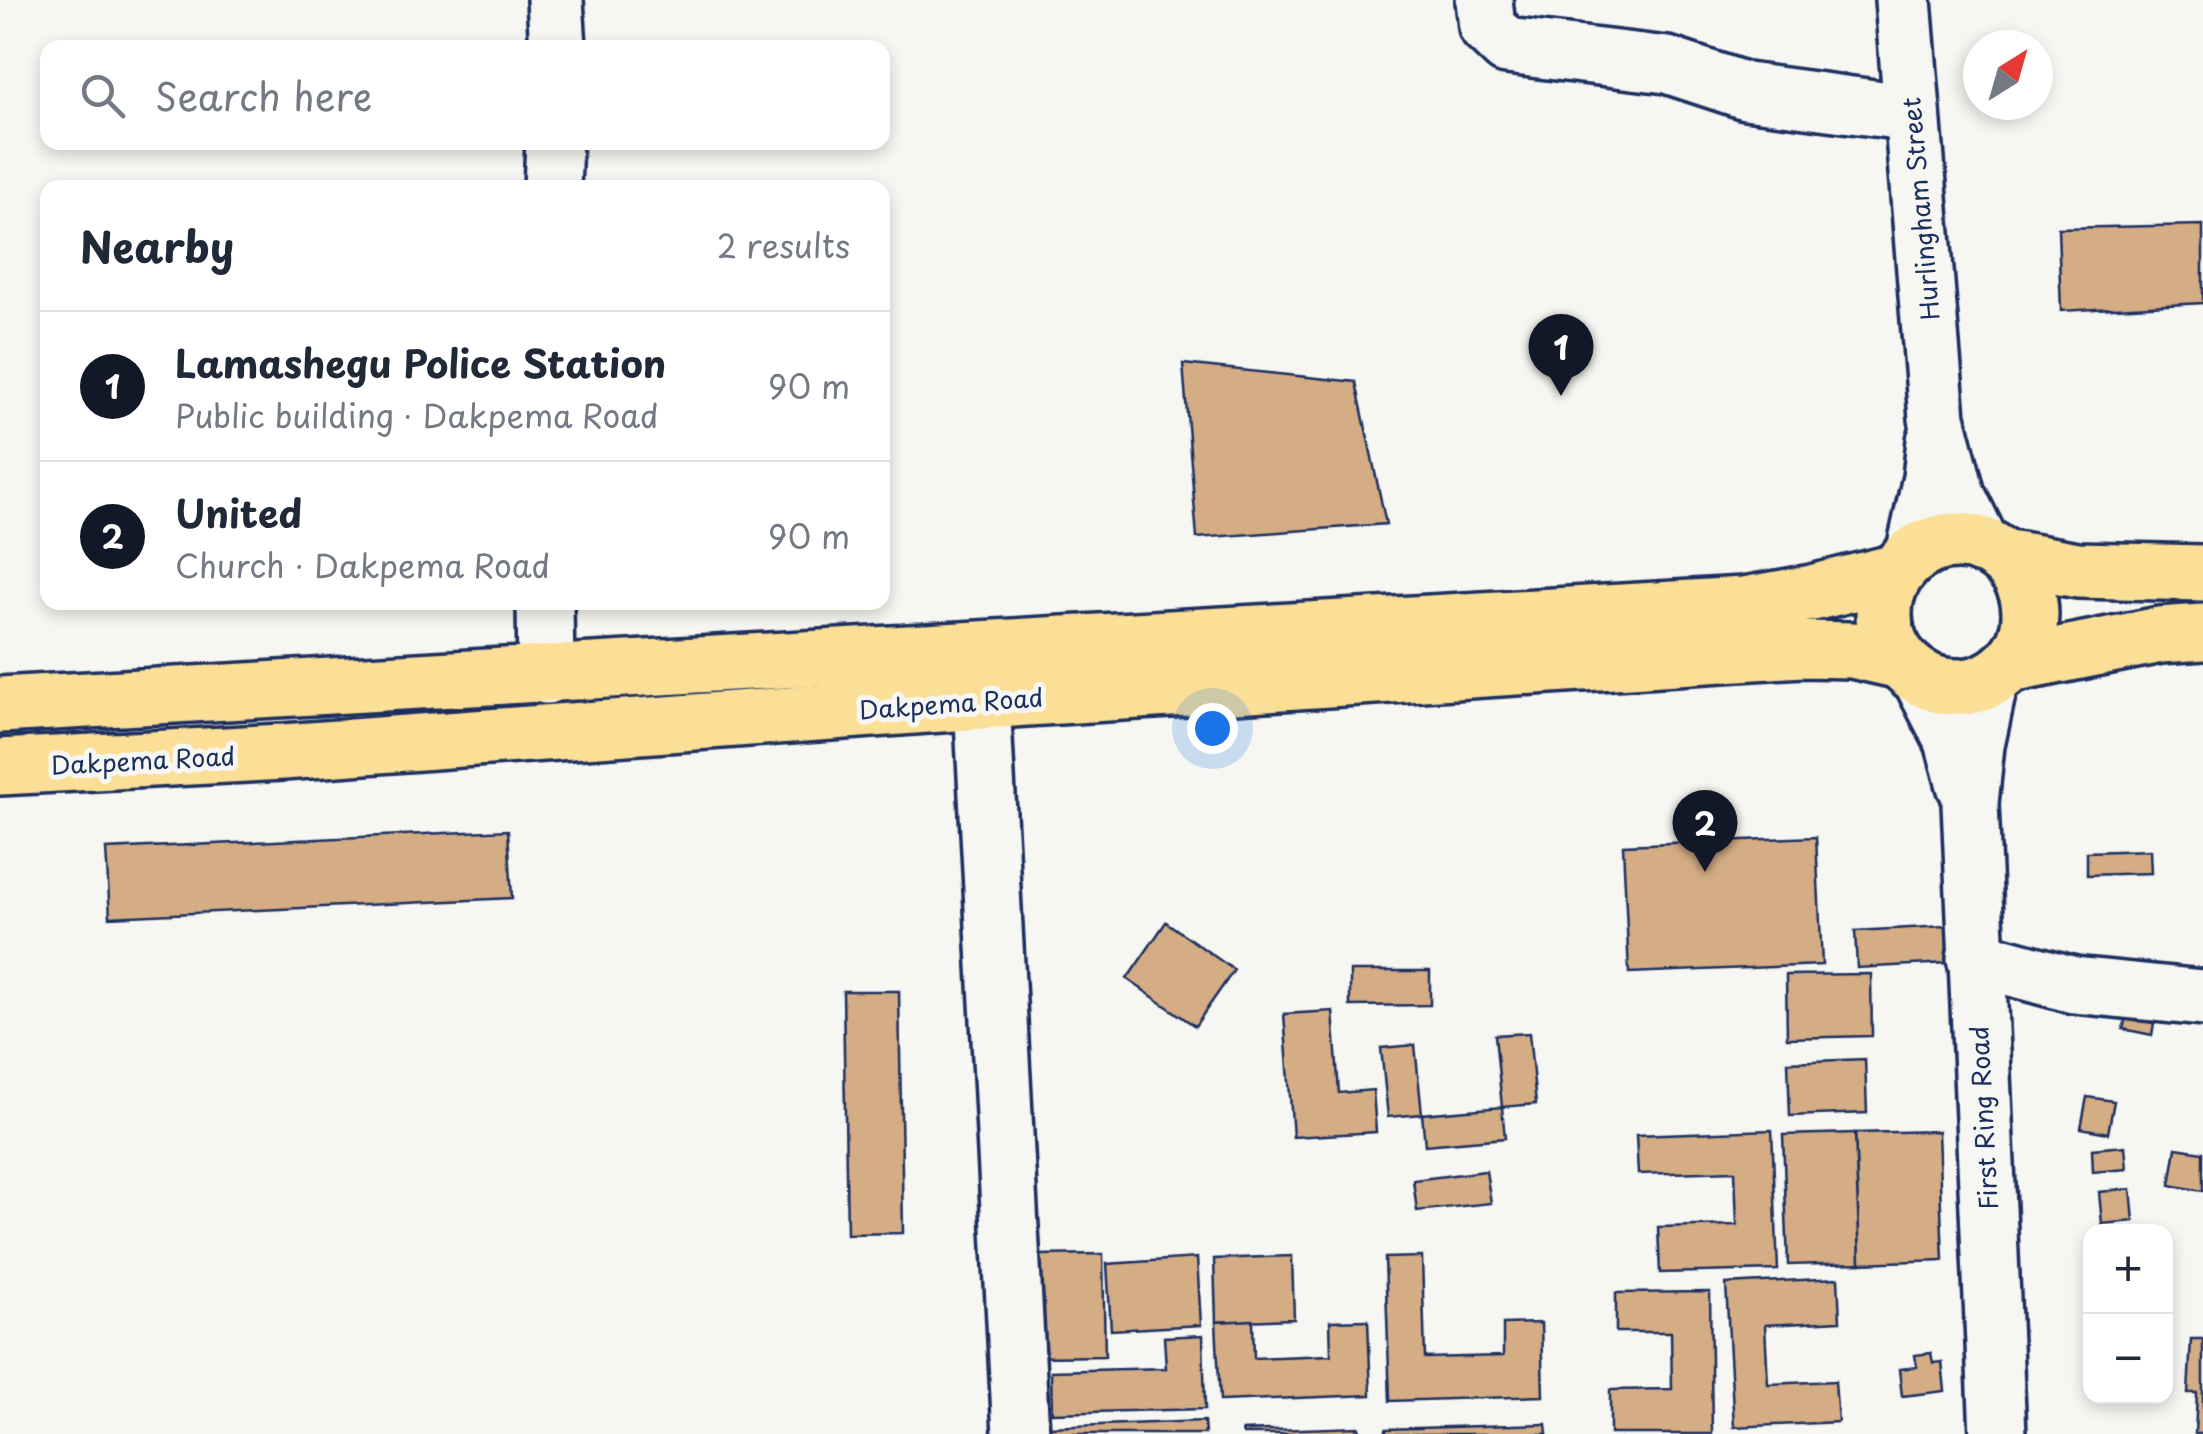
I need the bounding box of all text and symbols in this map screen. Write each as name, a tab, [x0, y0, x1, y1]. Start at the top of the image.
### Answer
north arrow	[1963, 30, 2053, 120]
search box	[40, 40, 890, 150]
text: Search here	[155, 67, 372, 124]
icon: search	[75, 68, 130, 123]
street label: Hurlingham Street	[1891, 96, 1949, 322]
text: Nearby	[80, 214, 234, 277]
text: 2 results	[717, 221, 850, 269]
pin: 1	[1528, 314, 1594, 396]
text: Lamashegu Police Station	[175, 334, 666, 391]
text: 1	[105, 362, 120, 410]
text: 90 m	[768, 362, 850, 410]
text: Public building · Dakpema Road	[175, 391, 659, 439]
text: United	[175, 484, 302, 541]
text: 2	[101, 512, 124, 560]
text: 90 m	[768, 512, 850, 560]
text: Church · Dakpema Road	[175, 541, 550, 589]
street label: Dakpema Road	[858, 678, 1044, 728]
your location	[1187, 703, 1238, 754]
street label: Dakpema Road	[50, 736, 236, 784]
pin: 2	[1672, 790, 1738, 872]
street label: First Ring Road	[1959, 1025, 2007, 1211]
map controls	[2083, 1224, 2173, 1404]
button: +	[2083, 1224, 2173, 1314]
button: −	[2083, 1314, 2173, 1404]

